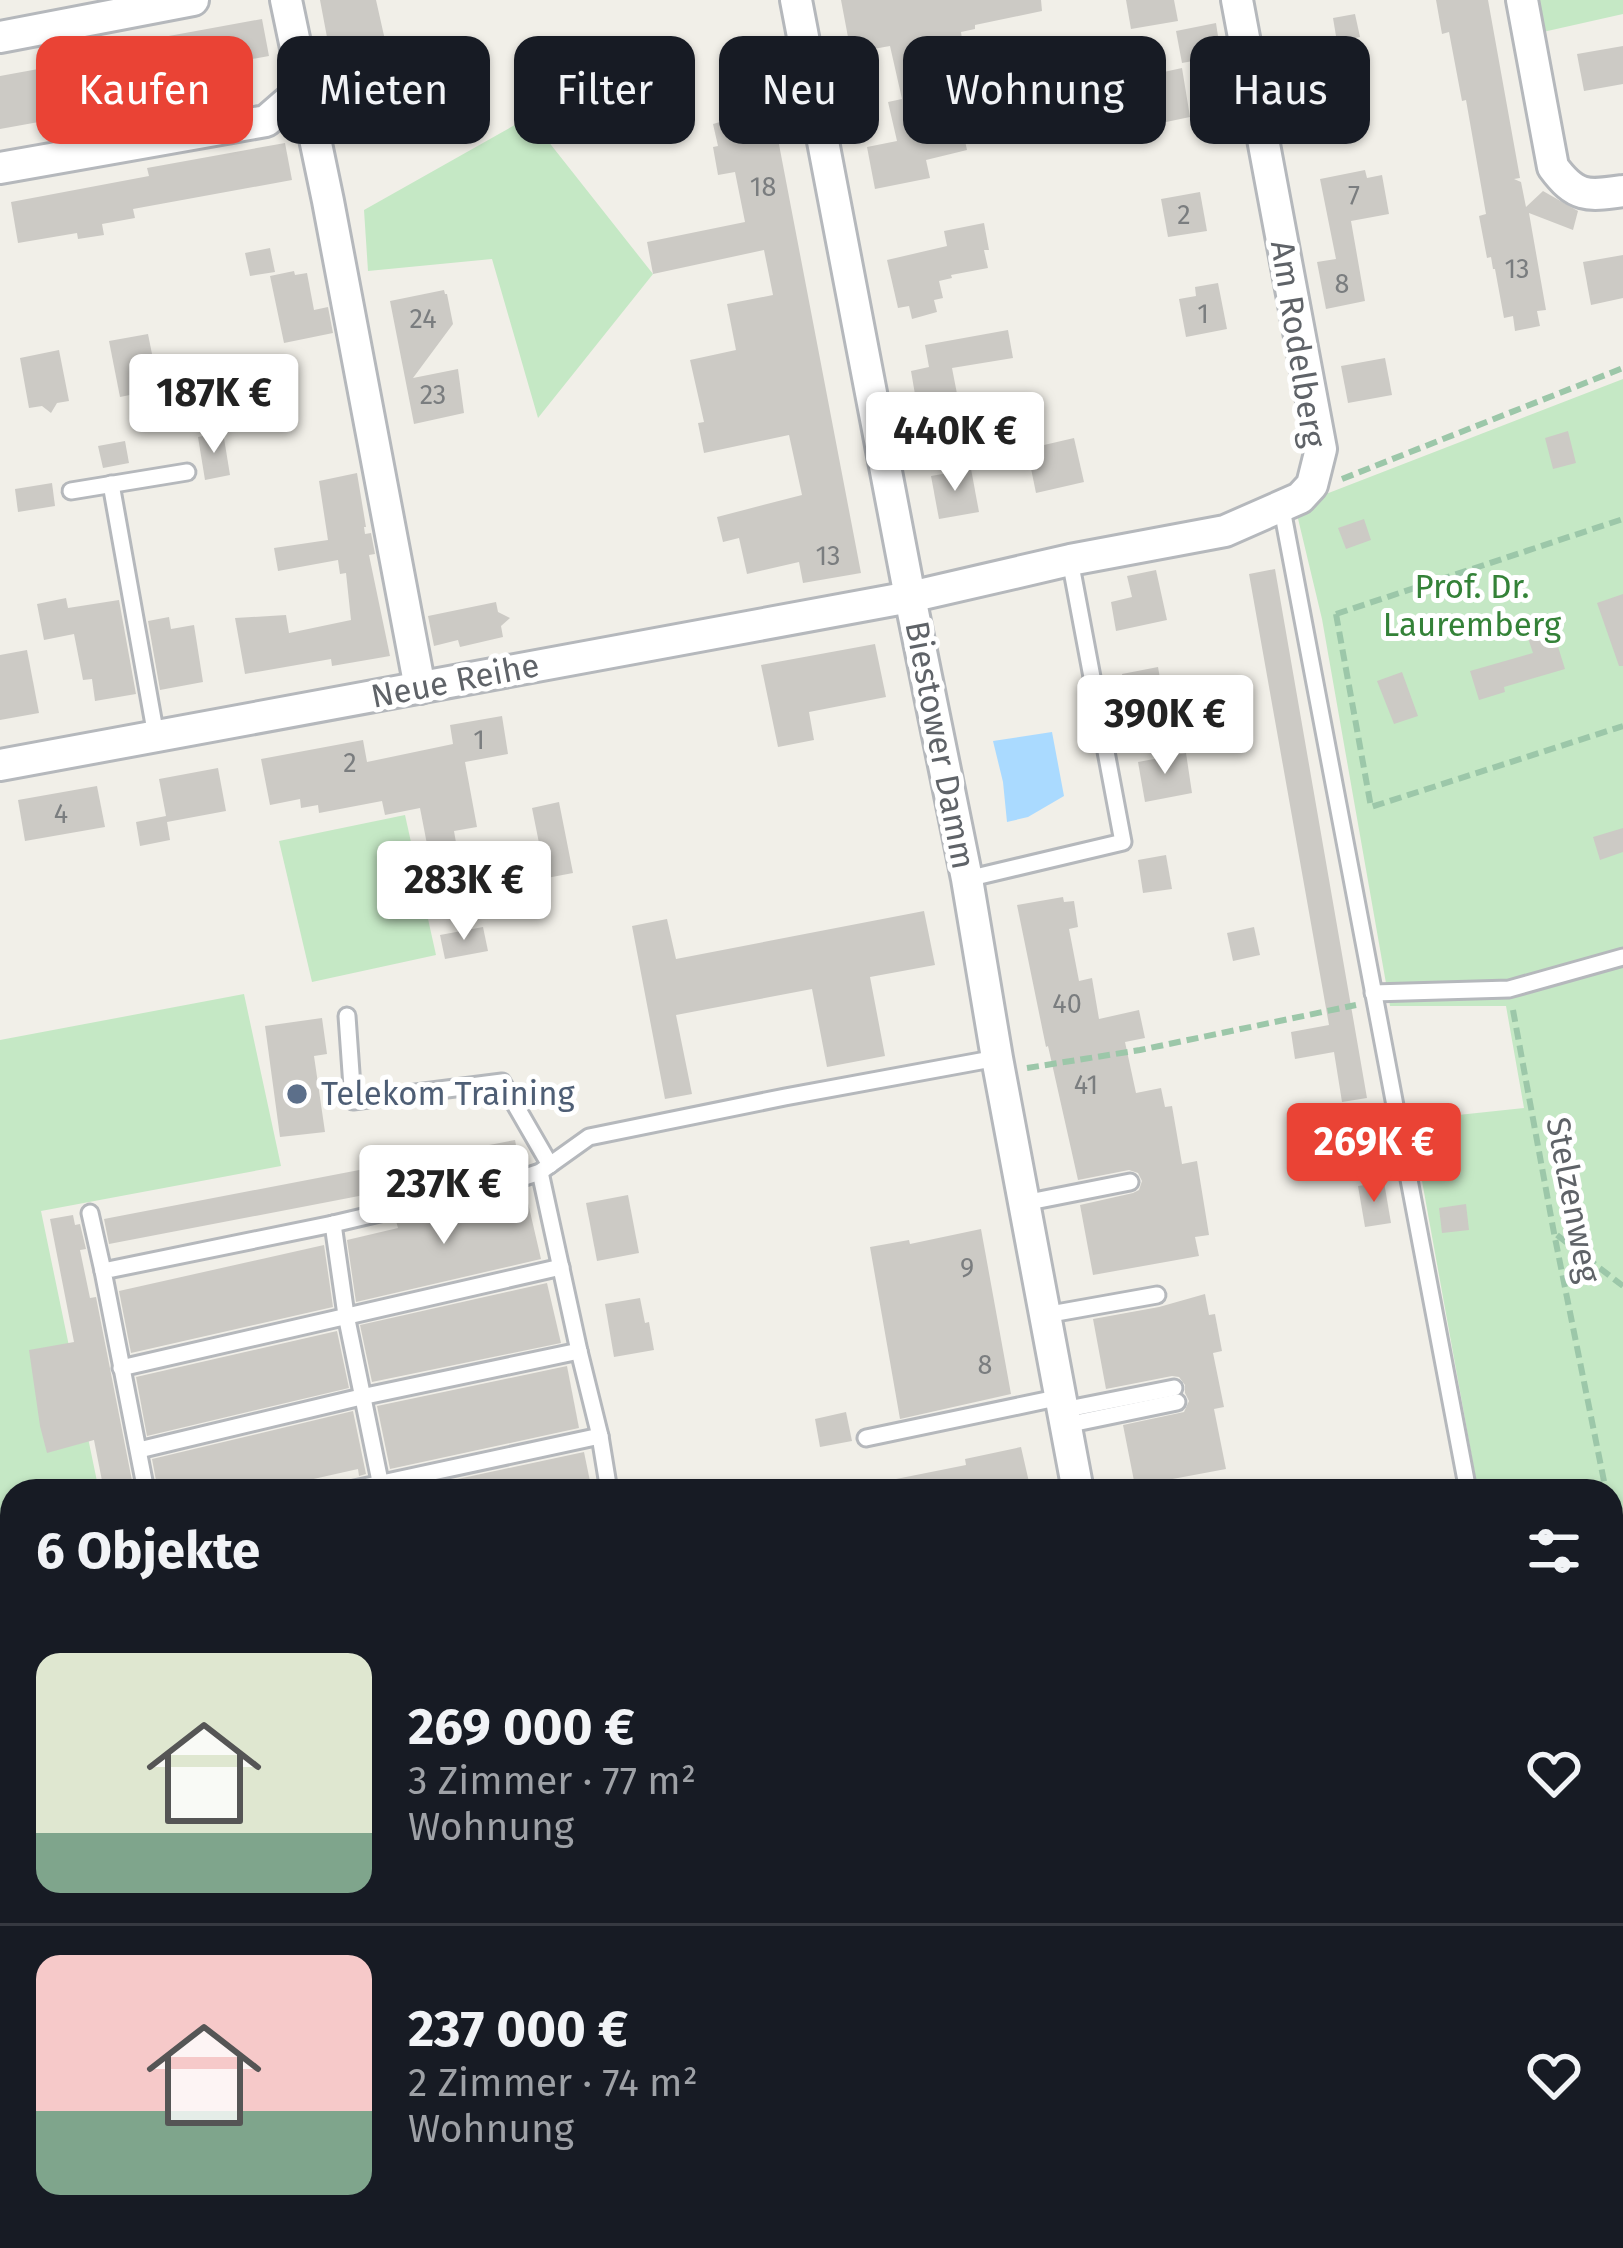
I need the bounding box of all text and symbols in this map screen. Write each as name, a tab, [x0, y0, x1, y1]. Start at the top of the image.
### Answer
chip: Kaufen	[36, 36, 253, 144]
chip: Mieten	[277, 36, 490, 144]
chip: Filter	[514, 36, 695, 144]
chip: Neu	[719, 36, 879, 144]
chip: Wohnung	[903, 36, 1166, 144]
chip: Haus	[1190, 36, 1370, 144]
house number: 18	[750, 171, 776, 203]
house number: 7	[1348, 180, 1360, 212]
house number: 2	[1177, 199, 1191, 231]
street label: Am Rodelberg	[1262, 238, 1334, 451]
house number: 13	[1504, 253, 1530, 285]
house number: 8	[1335, 268, 1349, 300]
house number: 1	[1197, 298, 1209, 330]
house number: 24	[410, 303, 437, 335]
pin: 187K €	[116, 354, 312, 456]
text: 187K €	[156, 370, 272, 416]
house number: 23	[420, 379, 446, 411]
pin: 440K €	[857, 392, 1053, 494]
text: 440K €	[893, 408, 1017, 454]
house number: 13	[815, 540, 841, 572]
park label: Prof. Dr. Lauremberg	[1383, 567, 1562, 645]
street label: Biestower Damm	[896, 617, 984, 873]
street label: Neue Reihe	[367, 645, 543, 717]
pin: 390K €	[1067, 675, 1263, 777]
text: 390K €	[1104, 691, 1226, 737]
house number: 1	[473, 724, 485, 756]
house number: 2	[343, 747, 357, 779]
house number: 4	[54, 798, 68, 830]
pin: 283K €	[366, 841, 562, 943]
text: 283K €	[404, 857, 524, 903]
house number: 40	[1052, 988, 1082, 1020]
house number: 41	[1074, 1069, 1098, 1101]
place label: Telekom Training	[321, 1074, 576, 1114]
marker: Telekom Training	[284, 1081, 310, 1107]
pin: 269K €	[1276, 1103, 1472, 1205]
street label: Stelzenweg	[1537, 1114, 1609, 1287]
text: 269K €	[1314, 1119, 1434, 1165]
pin: 237K €	[346, 1145, 542, 1247]
text: 237K €	[386, 1161, 502, 1207]
house number: 9	[960, 1252, 974, 1284]
house number: 8	[978, 1349, 992, 1381]
icon: filters	[1521, 1518, 1587, 1584]
text: 6 Objekte	[36, 1520, 260, 1582]
text: 269 000 €	[408, 1696, 635, 1758]
icon: home	[132, 1701, 276, 1845]
icon: heart	[1521, 1740, 1587, 1806]
text: 3 Zimmer · 77 m²	[408, 1758, 696, 1804]
text: Wohnung	[408, 1804, 574, 1850]
text: 237 000 €	[408, 1998, 628, 2060]
icon: home	[132, 2003, 276, 2147]
icon: heart	[1521, 2042, 1587, 2108]
text: 2 Zimmer · 74 m²	[408, 2060, 698, 2106]
text: Wohnung	[408, 2106, 574, 2152]

